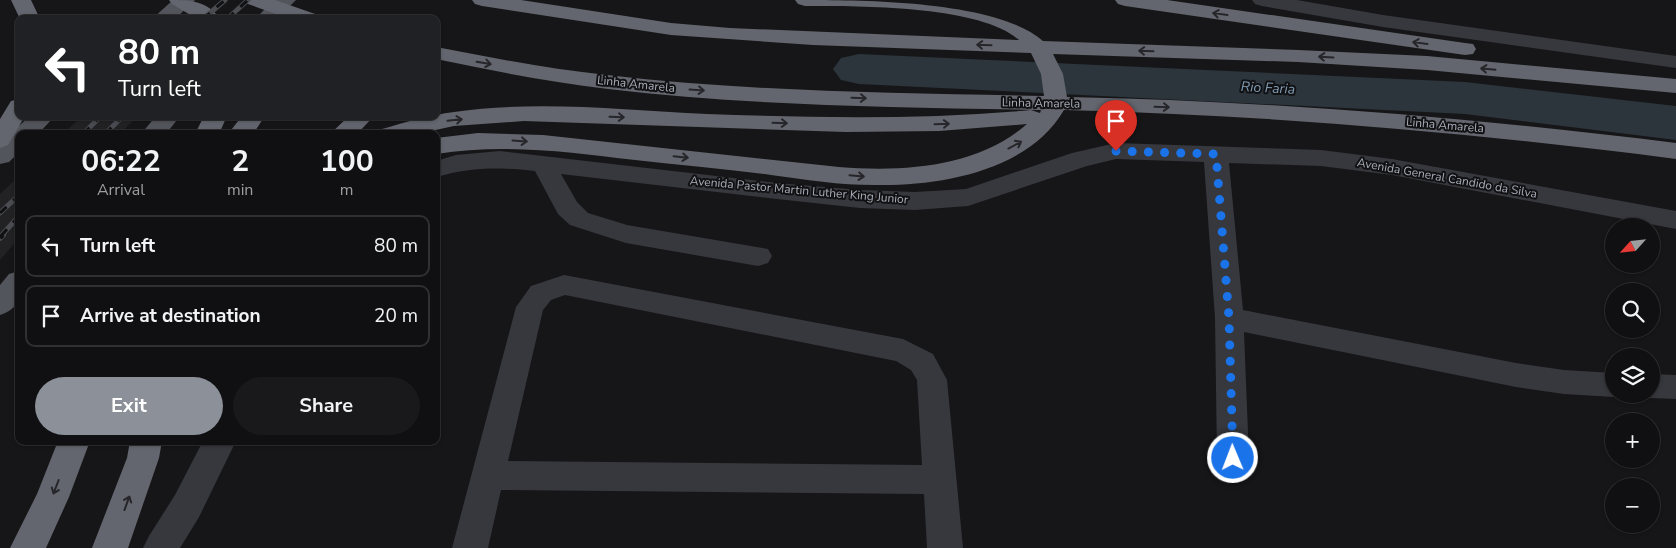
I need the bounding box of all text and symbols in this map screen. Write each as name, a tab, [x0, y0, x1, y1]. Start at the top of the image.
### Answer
one-way arrow	[1213, 9, 1229, 19]
text: 80 m	[118, 29, 200, 76]
icon: left	[35, 35, 100, 100]
one-way arrow	[1413, 38, 1429, 48]
one-way arrow	[976, 40, 992, 49]
one-way arrow	[1138, 46, 1154, 55]
one-way arrow	[1318, 53, 1334, 62]
one-way arrow	[476, 58, 492, 68]
one-way arrow	[1480, 64, 1496, 74]
street label: Linha Amarela	[596, 72, 676, 96]
text: Turn left	[118, 74, 201, 104]
water label: Rio Faria	[1240, 77, 1296, 99]
one-way arrow	[689, 86, 705, 95]
one-way arrow	[851, 94, 867, 103]
street label: Linha Amarela	[1002, 94, 1080, 112]
pin	[1095, 100, 1137, 151]
one-way arrow	[1153, 102, 1169, 111]
icon: arrive	[1102, 107, 1130, 135]
one-way arrow	[609, 112, 625, 121]
street label: Linha Amarela	[1405, 114, 1485, 136]
one-way arrow	[447, 115, 463, 125]
one-way arrow	[771, 119, 787, 128]
one-way arrow	[934, 119, 950, 129]
one-way arrow	[511, 137, 527, 146]
one-way arrow	[1007, 140, 1022, 150]
text: 06:22	[81, 141, 161, 182]
text: 2	[231, 141, 249, 182]
text: 100	[320, 141, 374, 182]
one-way arrow	[673, 152, 689, 162]
street label: Avenida General Candido da Silva	[1356, 154, 1538, 202]
one-way arrow	[849, 171, 865, 181]
street label: Avenida Pastor Martin Luther King Junior	[689, 172, 909, 208]
text: Arrival	[97, 179, 145, 201]
text: min	[227, 179, 253, 201]
text: m	[340, 179, 354, 201]
north arrow	[1605, 218, 1660, 272]
map controls	[1605, 218, 1660, 533]
icon: left	[37, 232, 65, 260]
text: Turn left	[80, 233, 155, 259]
text: 80 m	[374, 233, 418, 259]
button: search	[1605, 283, 1660, 338]
icon: arrive	[37, 302, 65, 330]
text: Arrive at destination	[80, 303, 261, 329]
text: 20 m	[374, 303, 418, 329]
button: layers	[1605, 348, 1660, 403]
button: Exit	[35, 377, 223, 435]
button: Share	[233, 377, 420, 435]
button: +	[1605, 413, 1660, 468]
position arrow	[1206, 431, 1258, 483]
button: −	[1605, 478, 1660, 533]
one-way arrow	[51, 479, 60, 494]
one-way arrow	[123, 496, 132, 511]

